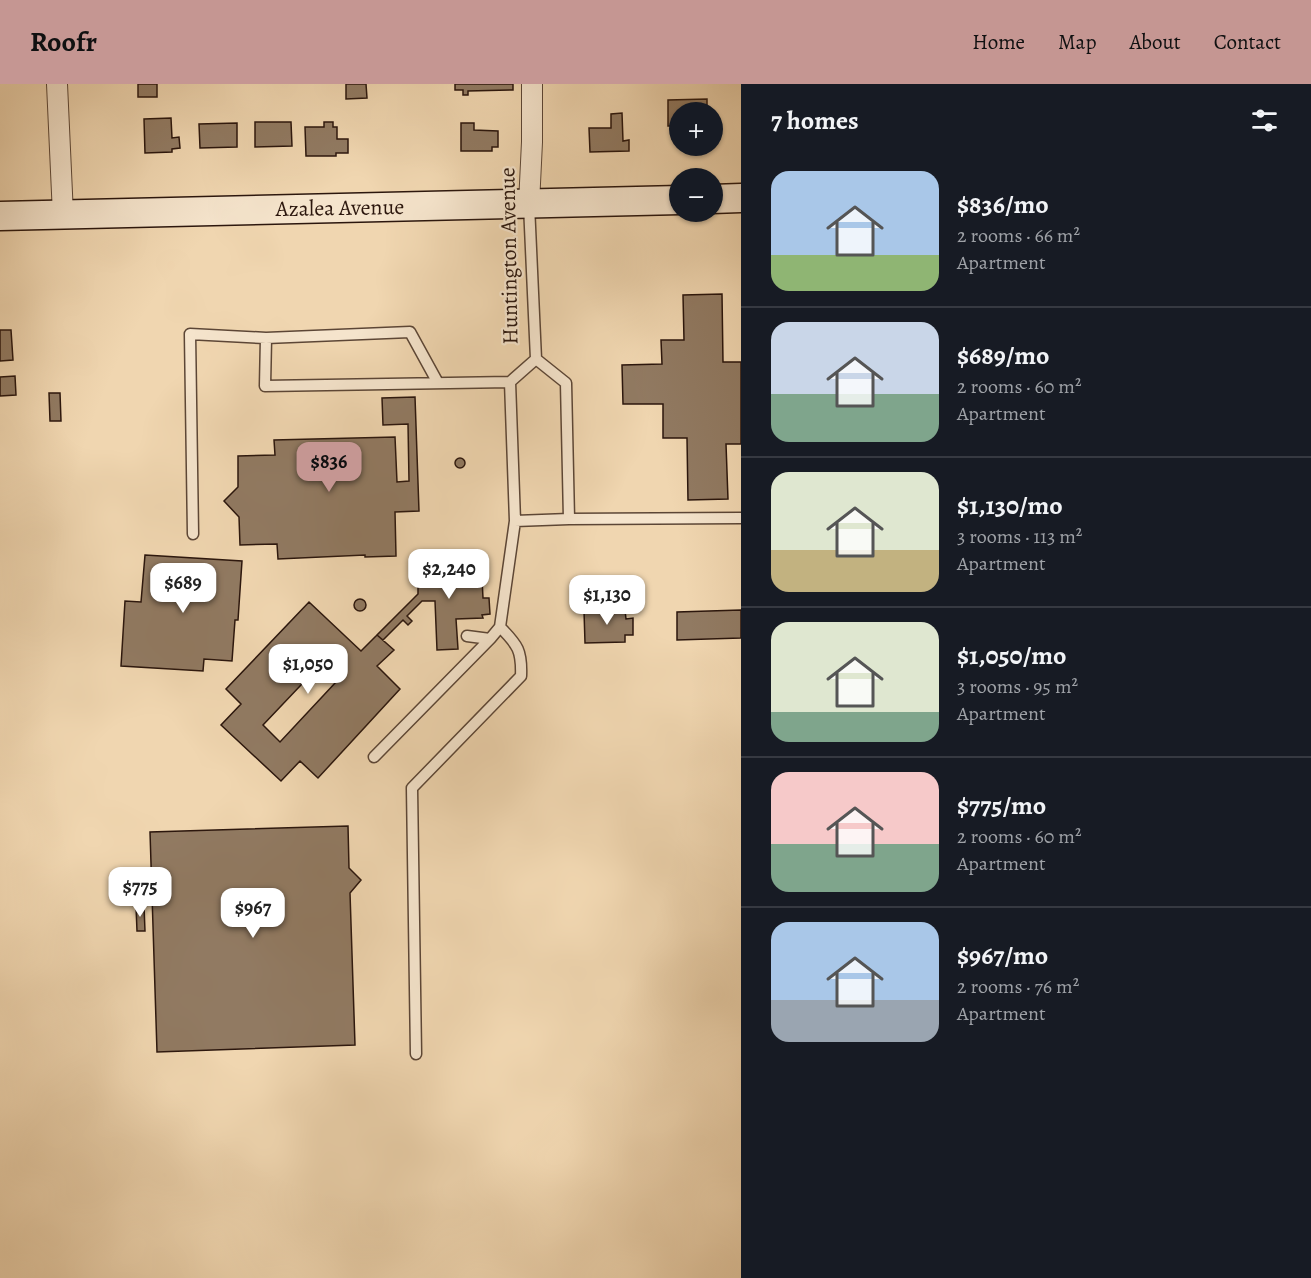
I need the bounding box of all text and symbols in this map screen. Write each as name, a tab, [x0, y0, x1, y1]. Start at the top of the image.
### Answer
text: Roofr	[30, 23, 97, 61]
text: Home	[972, 28, 1025, 56]
text: Map	[1058, 28, 1096, 56]
text: About	[1129, 28, 1181, 56]
text: Contact	[1214, 28, 1281, 56]
map controls	[669, 102, 723, 222]
button: +	[669, 102, 723, 156]
text: 7 homes	[771, 103, 859, 138]
icon: filters	[1248, 104, 1281, 137]
street label: Huntington Avenue	[492, 167, 526, 345]
button: −	[669, 168, 723, 222]
text: $836/mo	[957, 187, 1049, 222]
street label: Azalea Avenue	[274, 192, 405, 224]
icon: home	[819, 195, 891, 267]
text: 2 rooms · 66 m²	[957, 222, 1080, 249]
text: Apartment	[957, 249, 1046, 276]
text: $689/mo	[957, 338, 1050, 373]
icon: home	[819, 346, 891, 418]
text: 2 rooms · 60 m²	[957, 373, 1081, 400]
text: Apartment	[957, 400, 1046, 427]
pin: $836	[293, 442, 365, 493]
text: $836	[311, 448, 347, 475]
text: $1,130/mo	[957, 488, 1063, 523]
icon: home	[819, 496, 891, 568]
text: 3 rooms · 113 m²	[957, 523, 1082, 550]
pin: $2,240	[400, 549, 498, 600]
text: Apartment	[957, 550, 1046, 577]
text: $2,240	[422, 555, 476, 582]
pin: $689	[147, 563, 219, 614]
text: $689	[164, 569, 202, 596]
pin: $1,130	[558, 575, 656, 626]
text: $1,130	[583, 581, 631, 608]
text: $1,050/mo	[957, 638, 1066, 673]
pin: $1,050	[259, 644, 357, 695]
icon: home	[819, 646, 891, 718]
text: $1,050	[283, 650, 333, 677]
text: 3 rooms · 95 m²	[957, 673, 1078, 700]
text: Apartment	[957, 700, 1046, 727]
text: $775/mo	[957, 788, 1046, 823]
icon: home	[819, 796, 891, 868]
text: 2 rooms · 60 m²	[957, 823, 1081, 850]
text: Apartment	[957, 850, 1046, 877]
pin: $775	[104, 867, 176, 918]
text: $775	[123, 873, 157, 900]
pin: $967	[217, 888, 289, 939]
text: $967	[235, 894, 271, 921]
text: $967/mo	[957, 938, 1048, 973]
icon: home	[819, 946, 891, 1018]
text: 2 rooms · 76 m²	[957, 973, 1079, 1000]
text: Apartment	[957, 1000, 1046, 1027]

